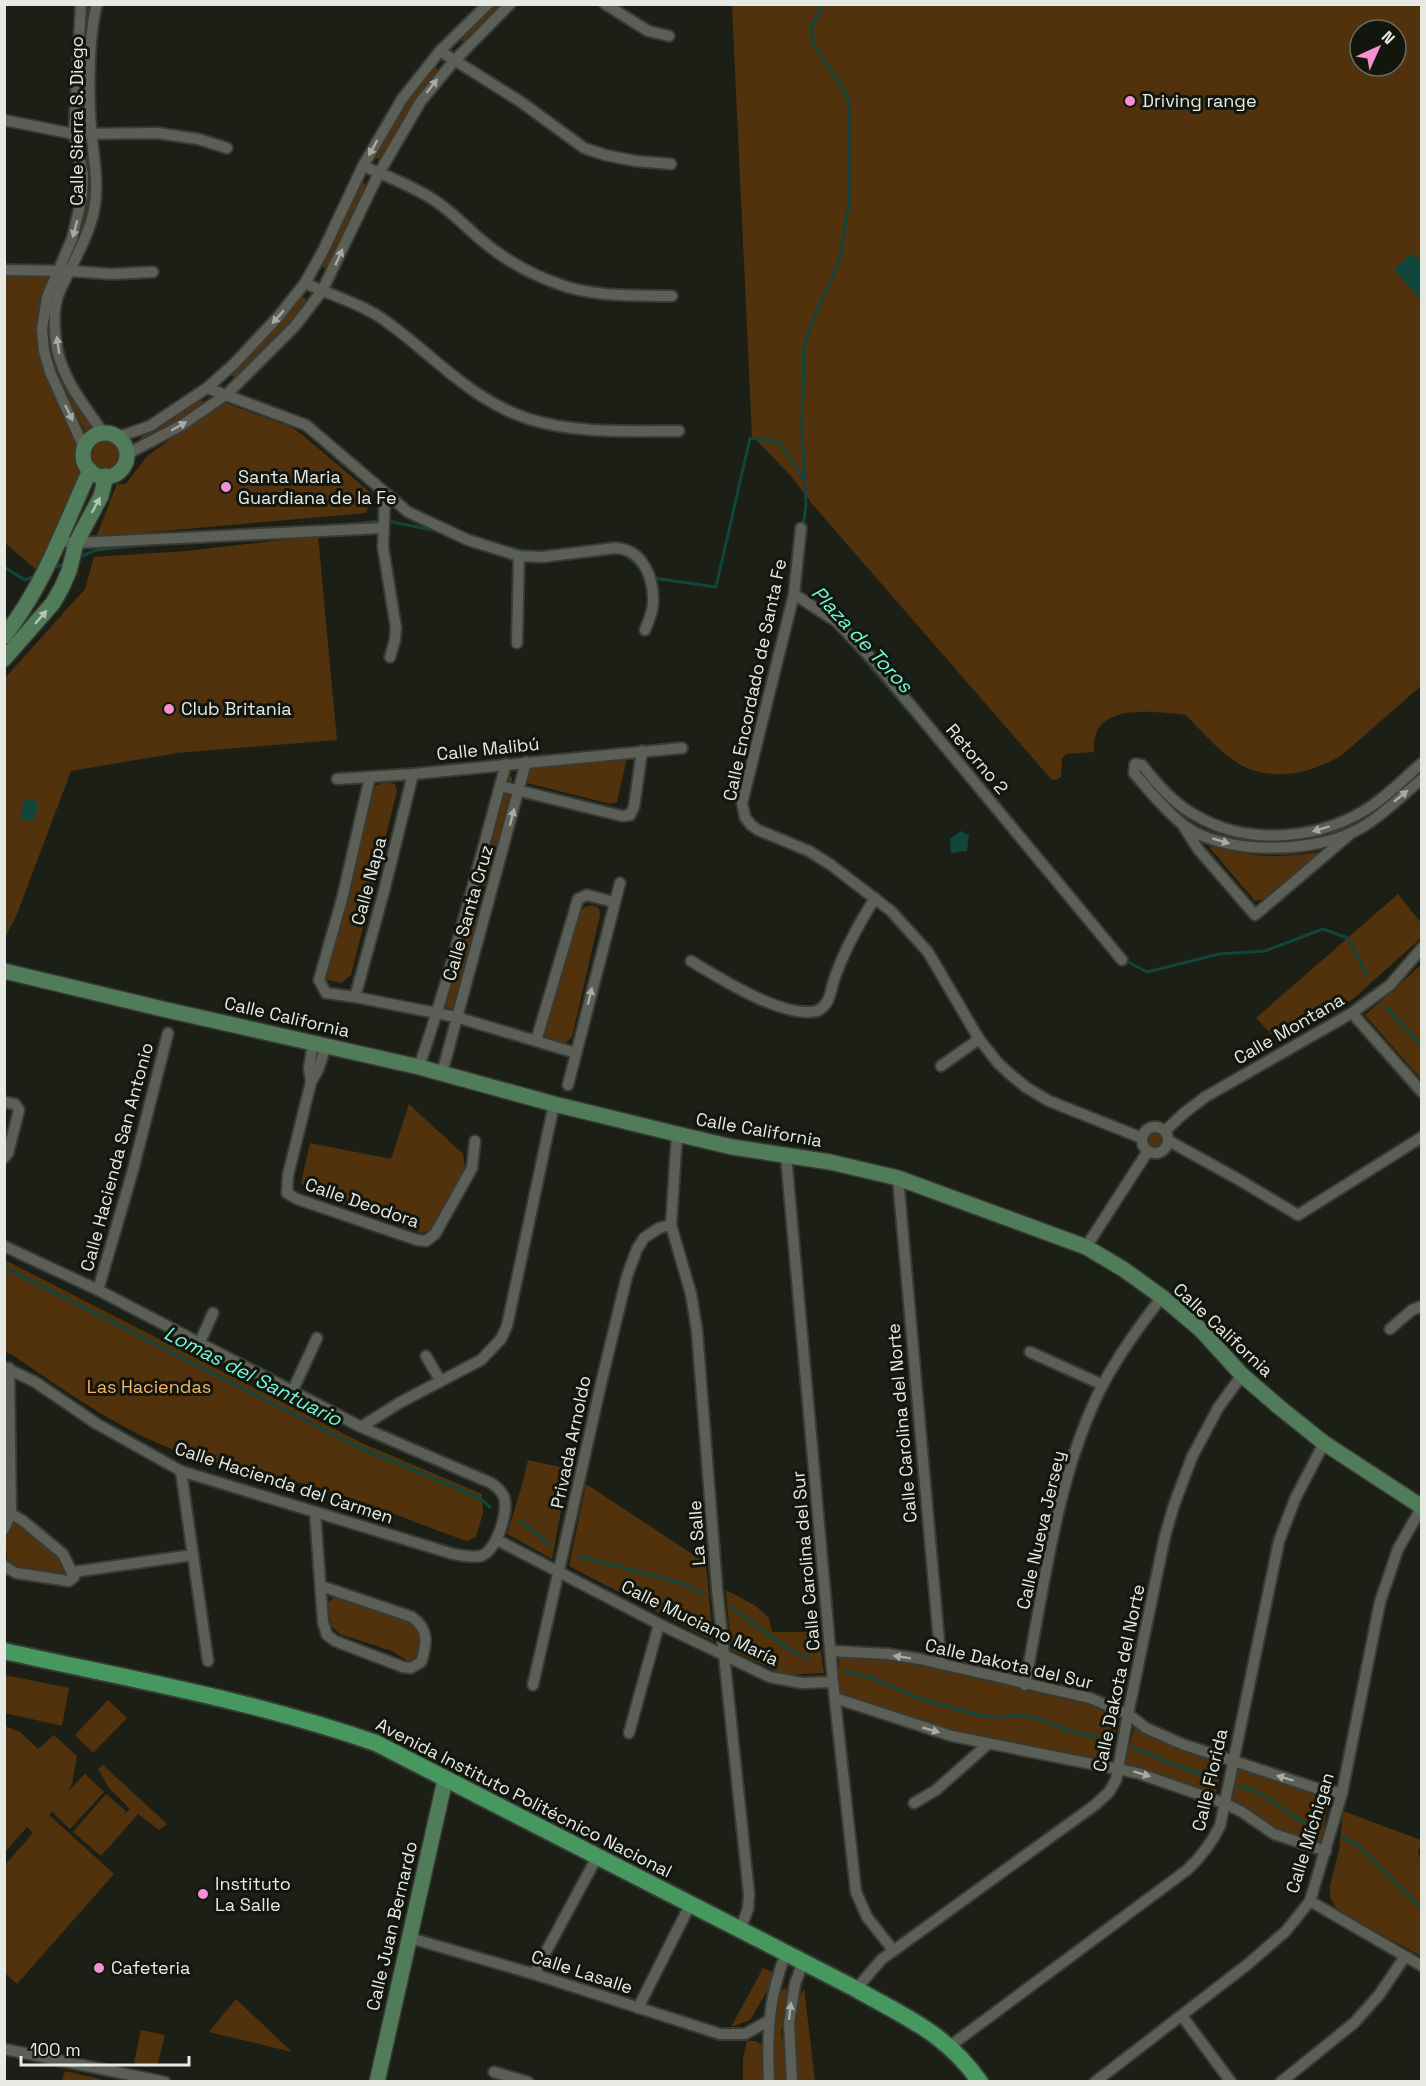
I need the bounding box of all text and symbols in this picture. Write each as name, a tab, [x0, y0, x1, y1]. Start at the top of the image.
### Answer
north arrow	[1348, 18, 1408, 78]
text: N	[1377, 27, 1399, 49]
street label: Calle Sierra S. Diego	[65, 36, 88, 206]
one-way arrow	[426, 79, 438, 94]
place label: Driving range	[1142, 89, 1257, 112]
marker: Driving range	[1123, 94, 1137, 108]
one-way arrow	[368, 140, 379, 156]
one-way arrow	[70, 220, 79, 238]
one-way arrow	[335, 248, 345, 266]
one-way arrow	[272, 309, 285, 324]
one-way arrow	[53, 335, 62, 354]
one-way arrow	[64, 404, 74, 421]
one-way arrow	[170, 422, 187, 432]
place label: Santa Maria Guardiana de la Fe	[238, 465, 397, 509]
marker: Santa Maria Guardiana de la Fe	[219, 480, 233, 494]
one-way arrow	[91, 496, 101, 513]
street label: Calle Encordado de Santa Fe	[718, 557, 791, 803]
water label: Plaza de Toros	[806, 580, 919, 699]
one-way arrow	[34, 609, 47, 625]
place label: Club Britania	[181, 697, 292, 720]
marker: Club Britania	[162, 702, 176, 716]
street label: Retorno 2	[941, 719, 1014, 799]
street label: Calle Malibú	[435, 732, 541, 765]
one-way arrow	[1393, 790, 1408, 803]
one-way arrow	[507, 808, 517, 827]
one-way arrow	[1312, 825, 1330, 834]
street label: Calle Napa	[346, 834, 391, 927]
one-way arrow	[1212, 837, 1230, 846]
street label: Calle Santa Cruz	[437, 842, 498, 983]
one-way arrow	[586, 987, 596, 1006]
street label: Calle Montana	[1230, 988, 1348, 1069]
street label: Calle California	[222, 991, 352, 1042]
street label: Calle Hacienda San Antonio	[75, 1040, 158, 1274]
street label: Calle California	[694, 1107, 824, 1152]
street label: Calle Deodora	[302, 1172, 422, 1233]
street label: Calle California	[1169, 1278, 1278, 1382]
water label: Lomas del Santuario	[160, 1320, 347, 1432]
street label: Calle Carolina del Norte	[881, 1322, 922, 1524]
street label: Privada Arnoldo	[545, 1373, 596, 1510]
park label: Las Haciendas	[87, 1375, 211, 1398]
street label: Calle Hacienda del Carmen	[172, 1436, 396, 1529]
street label: Calle Nueva Jersey	[1011, 1448, 1070, 1612]
street label: Calle Carolina del Sur	[786, 1470, 825, 1652]
street label: La Salle	[683, 1499, 710, 1567]
street label: Calle Muciano María	[618, 1574, 783, 1671]
street label: Calle Dakota del Norte	[1087, 1582, 1150, 1774]
street label: Calle Dakota del Sur	[923, 1633, 1095, 1694]
one-way arrow	[893, 1652, 912, 1661]
street label: Avenida Instituto Politécnico Nacional	[372, 1713, 676, 1883]
one-way arrow	[922, 1726, 940, 1735]
street label: Calle Florida	[1187, 1726, 1232, 1833]
one-way arrow	[1133, 1770, 1151, 1780]
street label: Calle Míchigan	[1280, 1770, 1339, 1896]
one-way arrow	[1276, 1773, 1294, 1782]
street label: Calle Juan Bernardo	[361, 1839, 422, 2013]
place label: Instituto La Salle	[215, 1872, 291, 1916]
marker: Instituto La Salle	[196, 1887, 210, 1901]
street label: Calle Lasalle	[528, 1944, 636, 1999]
place label: Cafeteria	[111, 1956, 190, 1979]
marker: Cafeteria	[92, 1961, 106, 1975]
one-way arrow	[786, 2002, 795, 2021]
scale bar	[21, 2029, 189, 2067]
text: 100 m	[30, 2038, 81, 2061]

